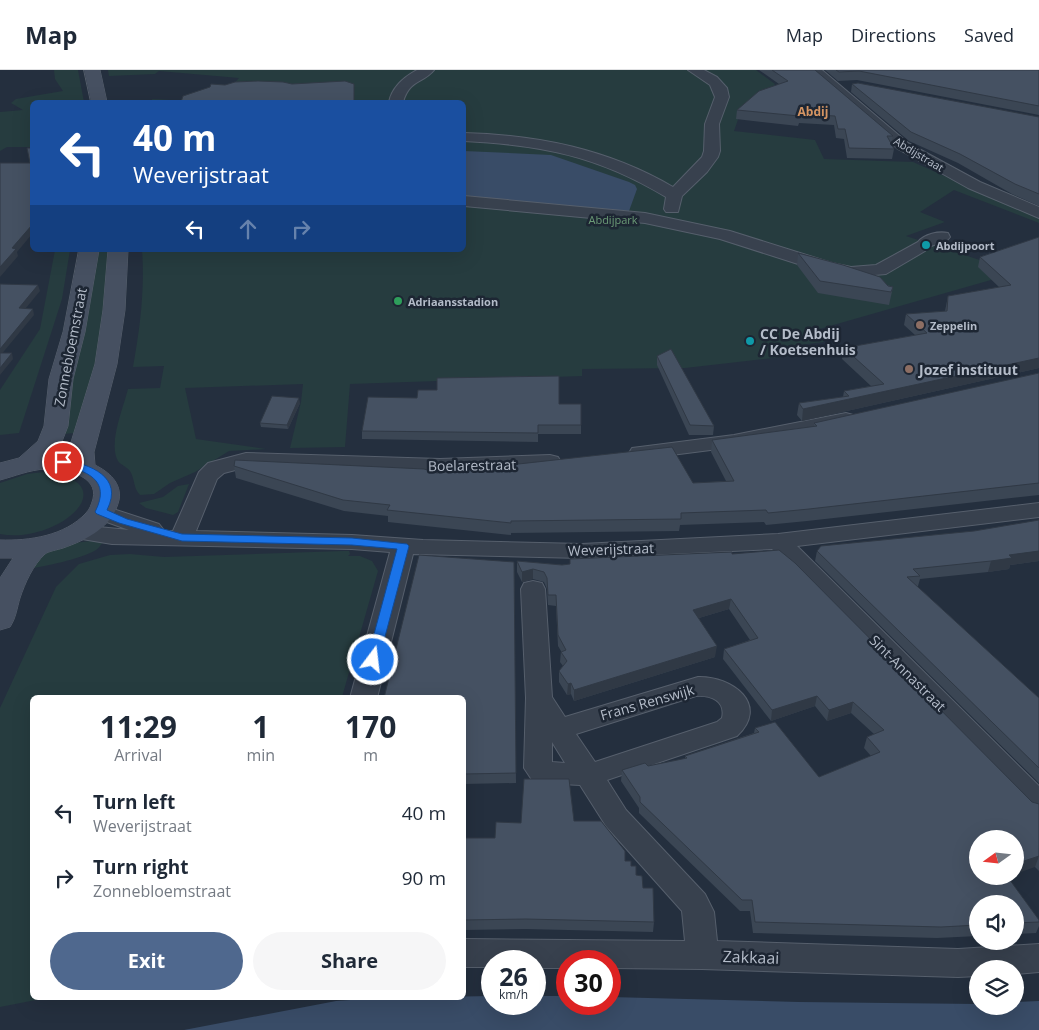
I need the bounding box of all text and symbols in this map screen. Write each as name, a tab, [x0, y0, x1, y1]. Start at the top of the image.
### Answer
text: Map	[25, 18, 77, 51]
text: Map	[786, 23, 823, 47]
text: Directions	[851, 23, 936, 47]
text: Saved	[964, 23, 1014, 47]
district label: Abdij	[798, 103, 828, 120]
text: 40 m	[133, 114, 216, 161]
icon: left	[50, 120, 115, 185]
street label: Abdijstraat	[891, 133, 947, 175]
text: Weverijstraat	[133, 159, 269, 189]
park label: Abdijpark	[588, 212, 638, 227]
icon: left	[181, 215, 209, 243]
icon: ahead	[234, 215, 262, 243]
icon: right	[287, 215, 315, 243]
place label: Abdijpoort	[936, 238, 995, 253]
marker: Abdijpoort	[920, 239, 932, 251]
street label: Zonnebloemstraat	[49, 286, 91, 408]
place label: Adriaansstadion	[408, 294, 498, 309]
marker: Adriaansstadion	[392, 295, 404, 307]
place label: Zeppelin	[930, 318, 977, 333]
marker: Zeppelin	[914, 319, 926, 331]
place label: CC De Abdij / Koetsenhuis	[760, 324, 856, 359]
marker: CC De Abdij / Koetsenhuis	[744, 335, 756, 347]
place label: Jozef instituut	[917, 360, 1018, 379]
marker: Jozef instituut	[903, 363, 915, 375]
pin	[42, 441, 84, 483]
icon: arrive	[49, 448, 77, 476]
street label: Boelarestraat	[428, 455, 516, 475]
street label: Weverijstraat	[568, 538, 654, 560]
street label: Sint-Annastraat	[866, 631, 950, 715]
position arrow	[346, 633, 398, 685]
street label: Frans Renswijk	[598, 679, 697, 724]
text: 11:29	[100, 706, 177, 747]
text: 1	[252, 706, 269, 747]
text: 170	[345, 706, 396, 747]
text: Arrival	[114, 744, 162, 766]
text: min	[247, 744, 275, 766]
text: m	[363, 744, 378, 766]
text: Turn left	[93, 789, 175, 815]
icon: left	[50, 799, 78, 827]
text: 40 m	[402, 800, 446, 826]
text: Weverijstraat	[93, 815, 192, 837]
north arrow	[969, 830, 1024, 885]
map controls	[969, 830, 1024, 1015]
text: Turn right	[93, 854, 188, 880]
icon: right	[50, 864, 78, 892]
text: 90 m	[402, 865, 446, 891]
text: Zonnebloemstraat	[93, 880, 231, 902]
button: sound	[969, 895, 1024, 950]
button: Exit	[50, 932, 243, 990]
button: Share	[253, 932, 446, 990]
street label: Zakkaai	[722, 945, 780, 969]
speed limit sign: 30	[556, 950, 621, 1015]
text: 26	[499, 959, 528, 993]
button: layers	[969, 960, 1024, 1015]
text: km/h	[499, 986, 528, 1003]

